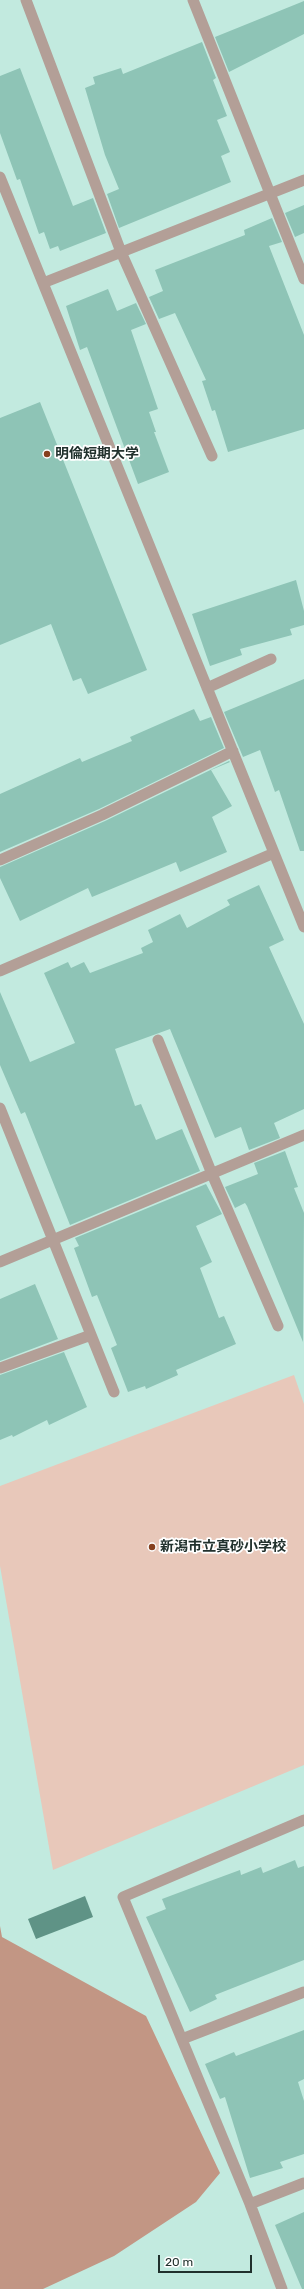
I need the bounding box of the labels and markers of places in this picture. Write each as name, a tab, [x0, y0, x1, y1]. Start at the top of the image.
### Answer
place label: 明倫短期大学	[55, 446, 139, 462]
marker: 明倫短期大学	[42, 449, 52, 459]
place label: 新潟市立真砂小学校	[160, 1539, 286, 1555]
marker: 新潟市立真砂小学校	[147, 1542, 157, 1552]

